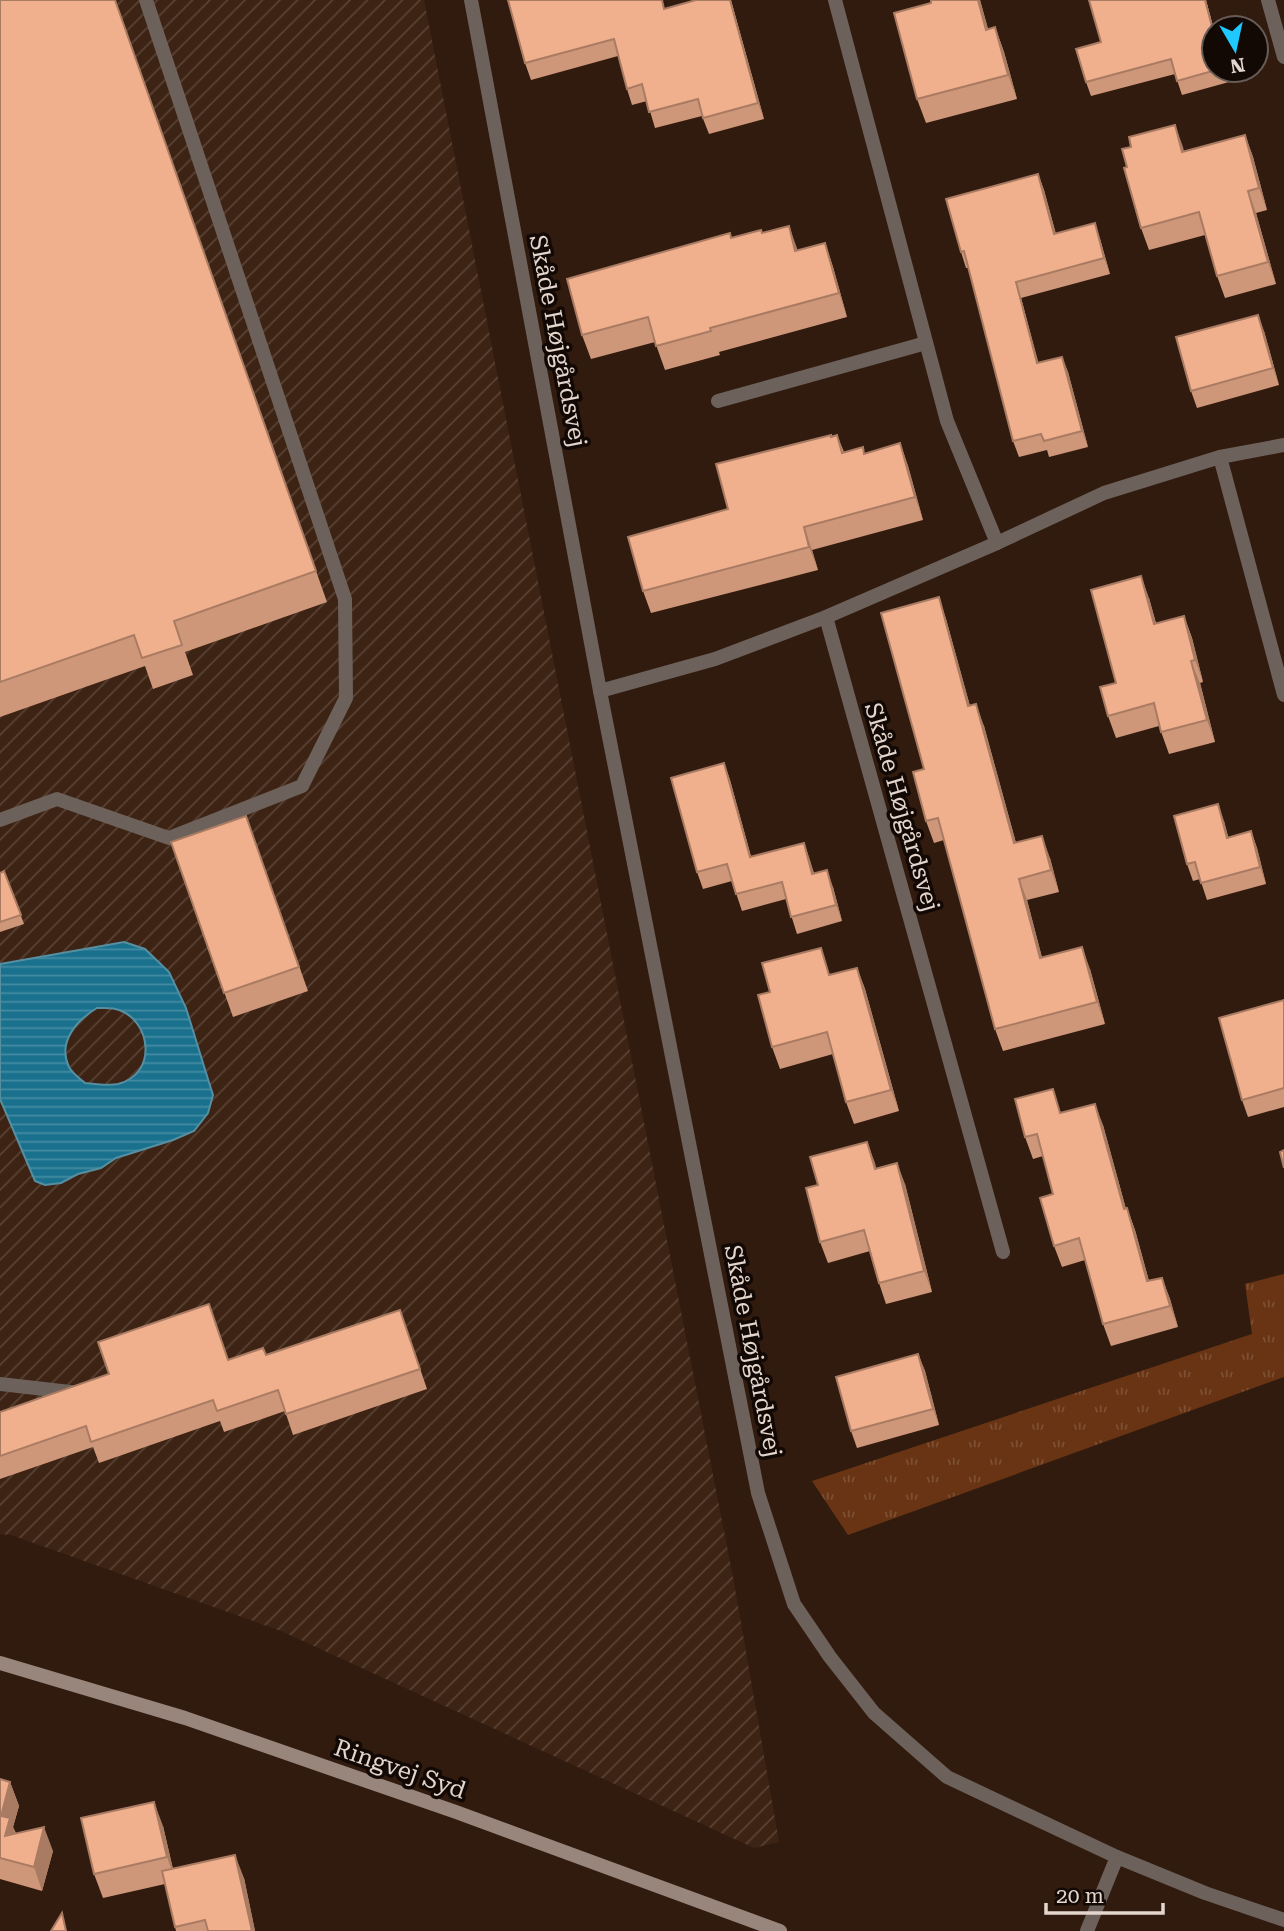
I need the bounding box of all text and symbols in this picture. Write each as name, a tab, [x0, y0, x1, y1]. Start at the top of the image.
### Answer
north arrow	[1200, 14, 1270, 84]
text: N	[1228, 53, 1247, 78]
street label: Skåde Højgårdsvej	[524, 233, 592, 449]
street label: Skåde Højgårdsvej	[859, 700, 945, 914]
street label: Skåde Højgårdsvej	[719, 1243, 787, 1459]
street label: Ringvej Syd	[331, 1733, 469, 1805]
scale bar	[1046, 1871, 1163, 1915]
text: 20 m	[1056, 1884, 1104, 1908]

